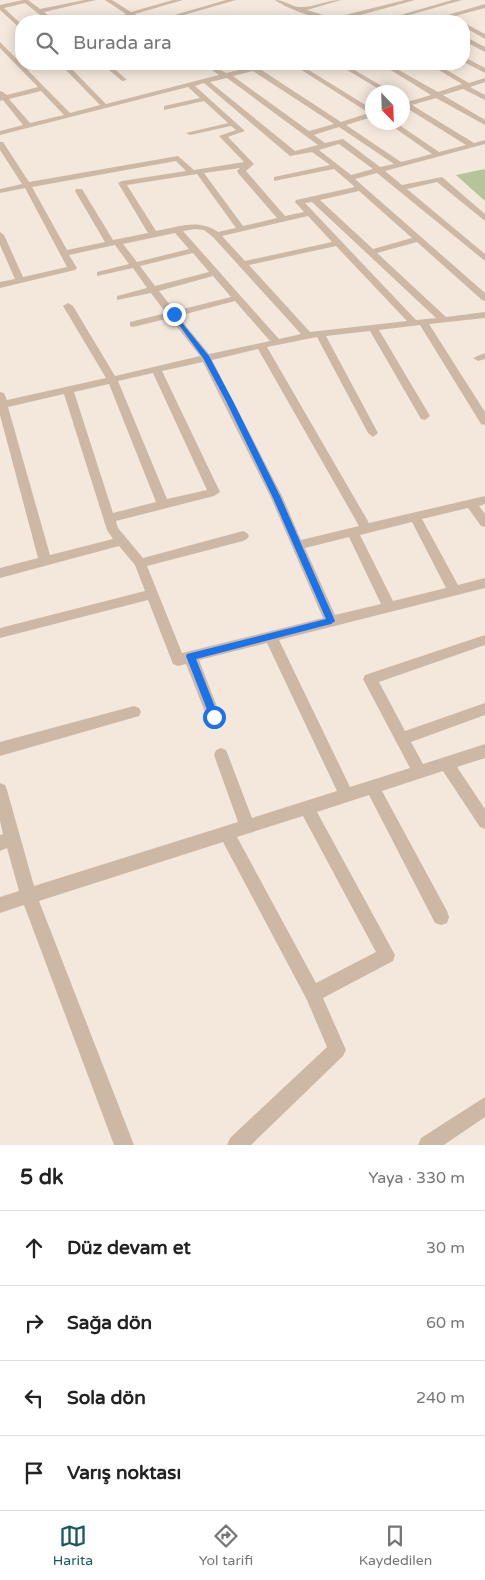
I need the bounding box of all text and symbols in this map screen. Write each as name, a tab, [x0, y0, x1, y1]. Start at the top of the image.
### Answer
search box	[15, 15, 470, 70]
icon: search	[33, 29, 61, 57]
text: Burada ara	[73, 32, 172, 54]
north arrow	[365, 85, 410, 130]
route end	[163, 303, 186, 326]
route start	[203, 706, 226, 729]
text: 5 dk	[20, 1165, 63, 1190]
text: Yaya · 330 m	[368, 1168, 465, 1188]
icon: ahead	[20, 1234, 48, 1262]
text: Düz devam et	[67, 1237, 191, 1259]
text: 30 m	[426, 1238, 465, 1258]
icon: right	[20, 1309, 48, 1337]
text: Sağa dön	[67, 1312, 152, 1334]
text: 60 m	[426, 1313, 465, 1333]
icon: left	[20, 1384, 48, 1412]
text: Sola dön	[67, 1387, 146, 1409]
text: 240 m	[416, 1388, 465, 1408]
icon: arrive	[20, 1459, 48, 1487]
text: Varış noktası	[67, 1462, 181, 1484]
tab: Harita	[53, 1522, 93, 1569]
tab: Yol tarifi	[199, 1522, 253, 1569]
tab: Kaydedilen	[359, 1522, 432, 1569]

